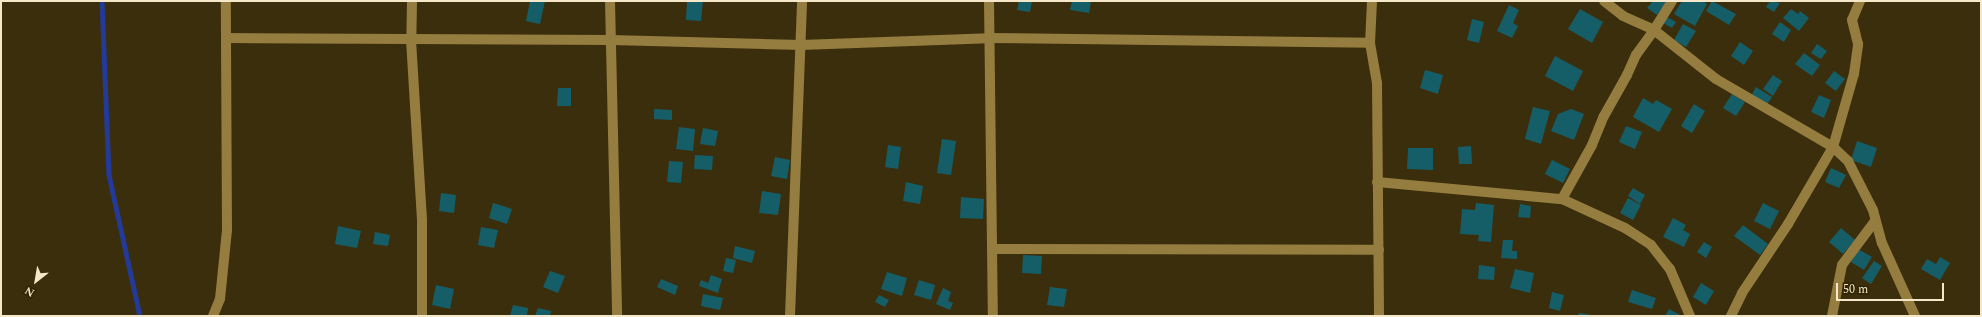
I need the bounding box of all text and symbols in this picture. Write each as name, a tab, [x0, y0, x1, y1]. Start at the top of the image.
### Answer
north arrow	[16, 261, 56, 301]
scale bar	[1838, 275, 1946, 301]
text: 50 m	[1843, 280, 1868, 299]
text: N	[21, 282, 38, 301]

